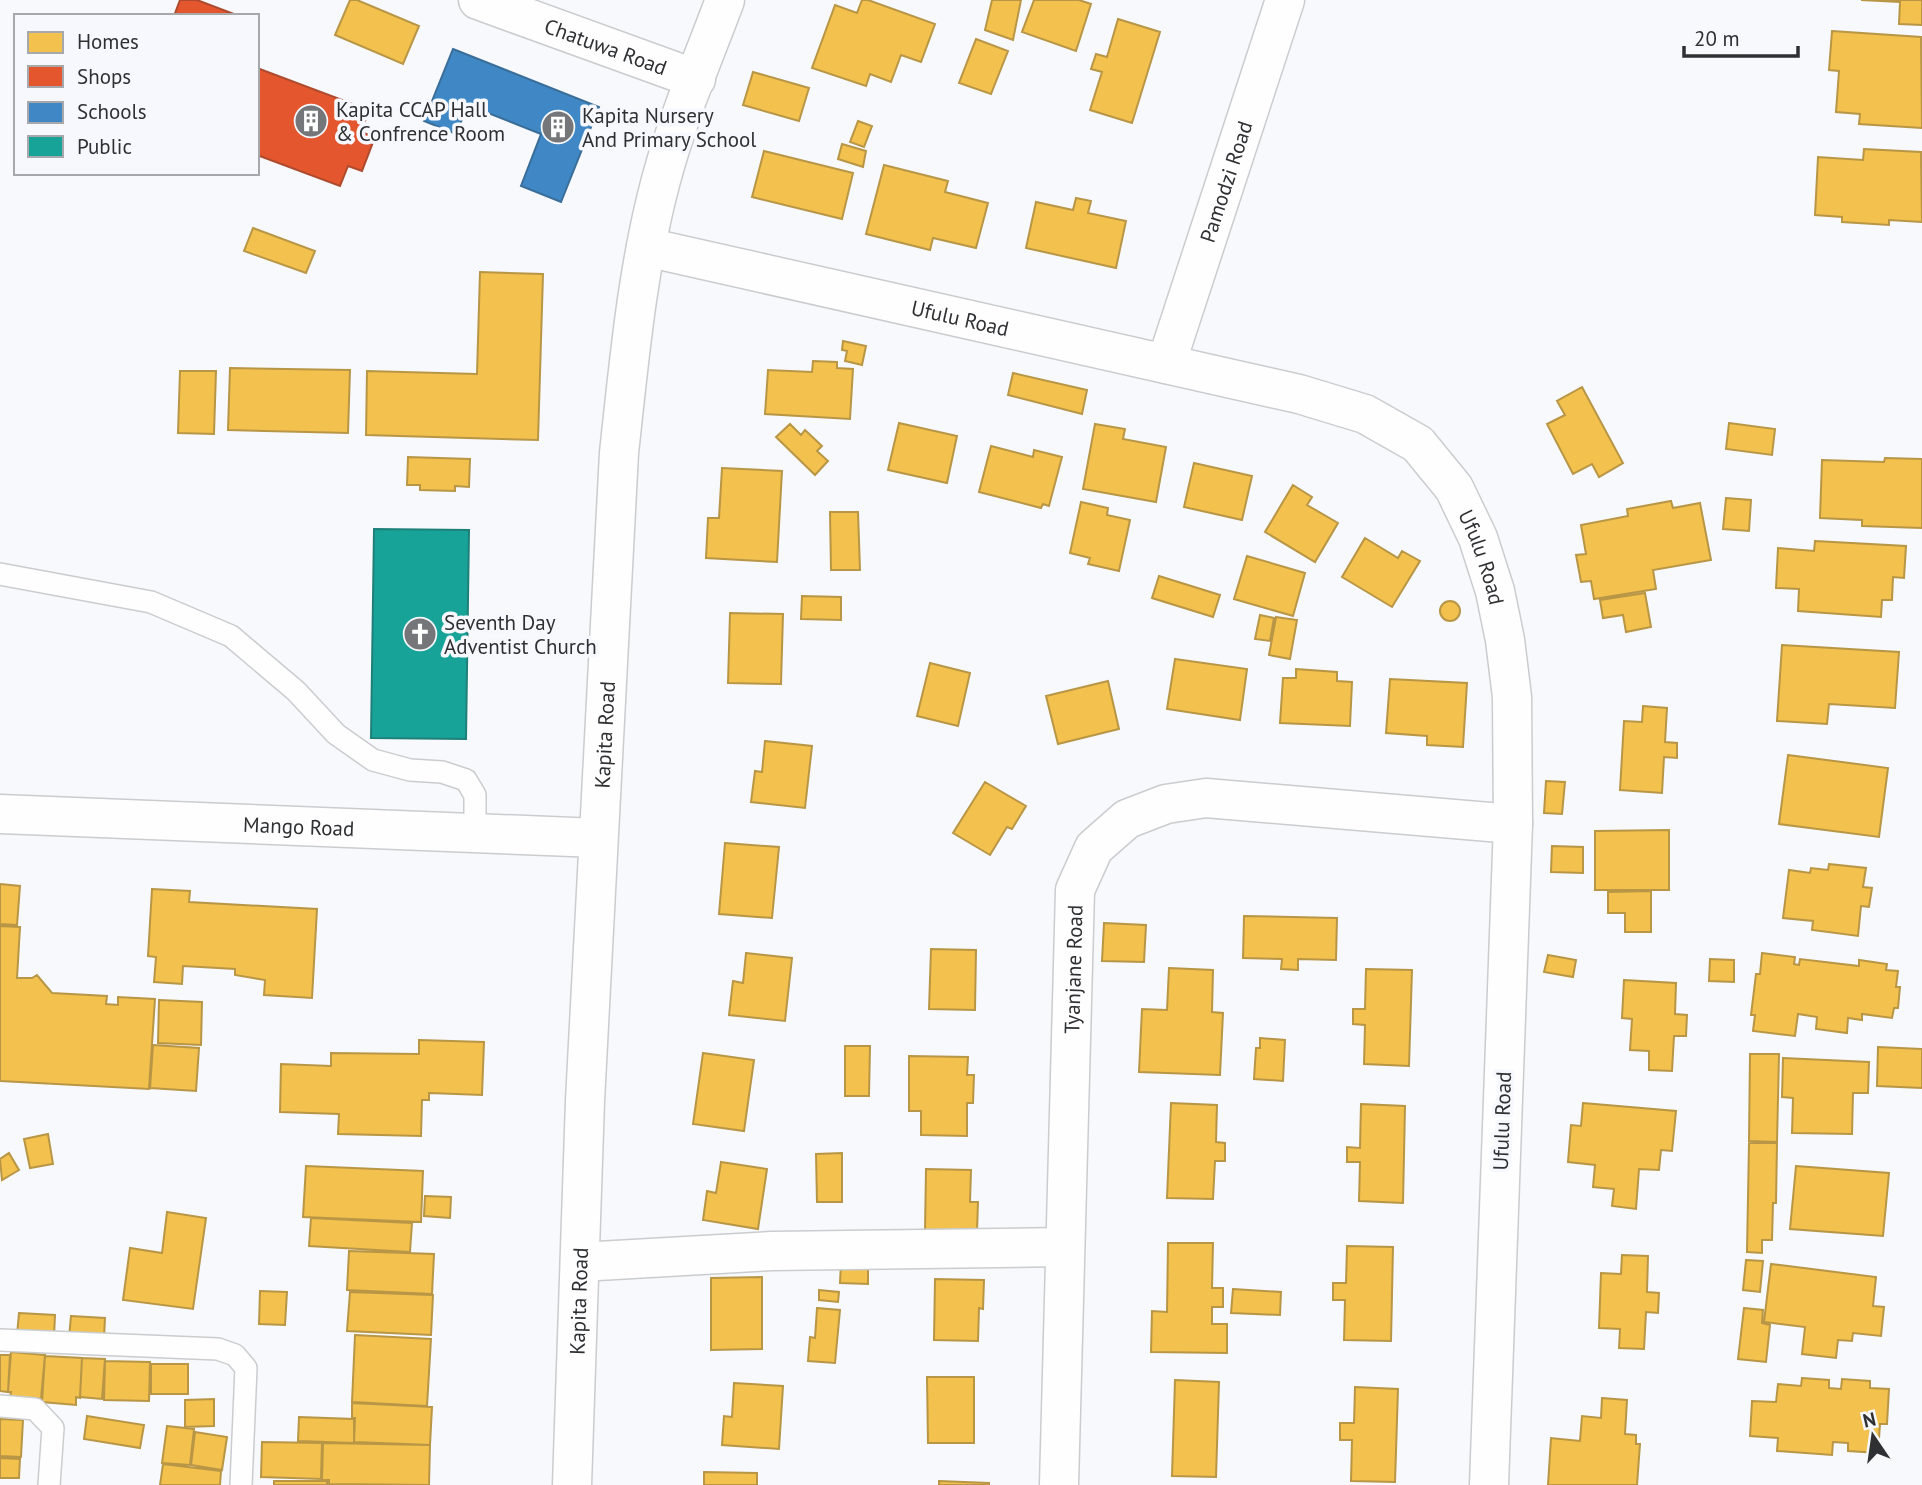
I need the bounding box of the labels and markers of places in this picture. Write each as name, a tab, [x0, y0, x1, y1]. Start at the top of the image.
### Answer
place label: Kapita CCAP Hall & Confrence Room	[336, 96, 505, 147]
building icon: Kapita CCAP Hall & Confrence Room	[292, 102, 330, 140]
place label: Kapita Nursery And Primary School	[582, 102, 756, 153]
building icon: Kapita Nursery And Primary School	[539, 108, 577, 146]
place label: Seventh Day Adventist Church	[444, 609, 597, 660]
church icon: Seventh Day Adventist Church	[401, 615, 439, 653]

